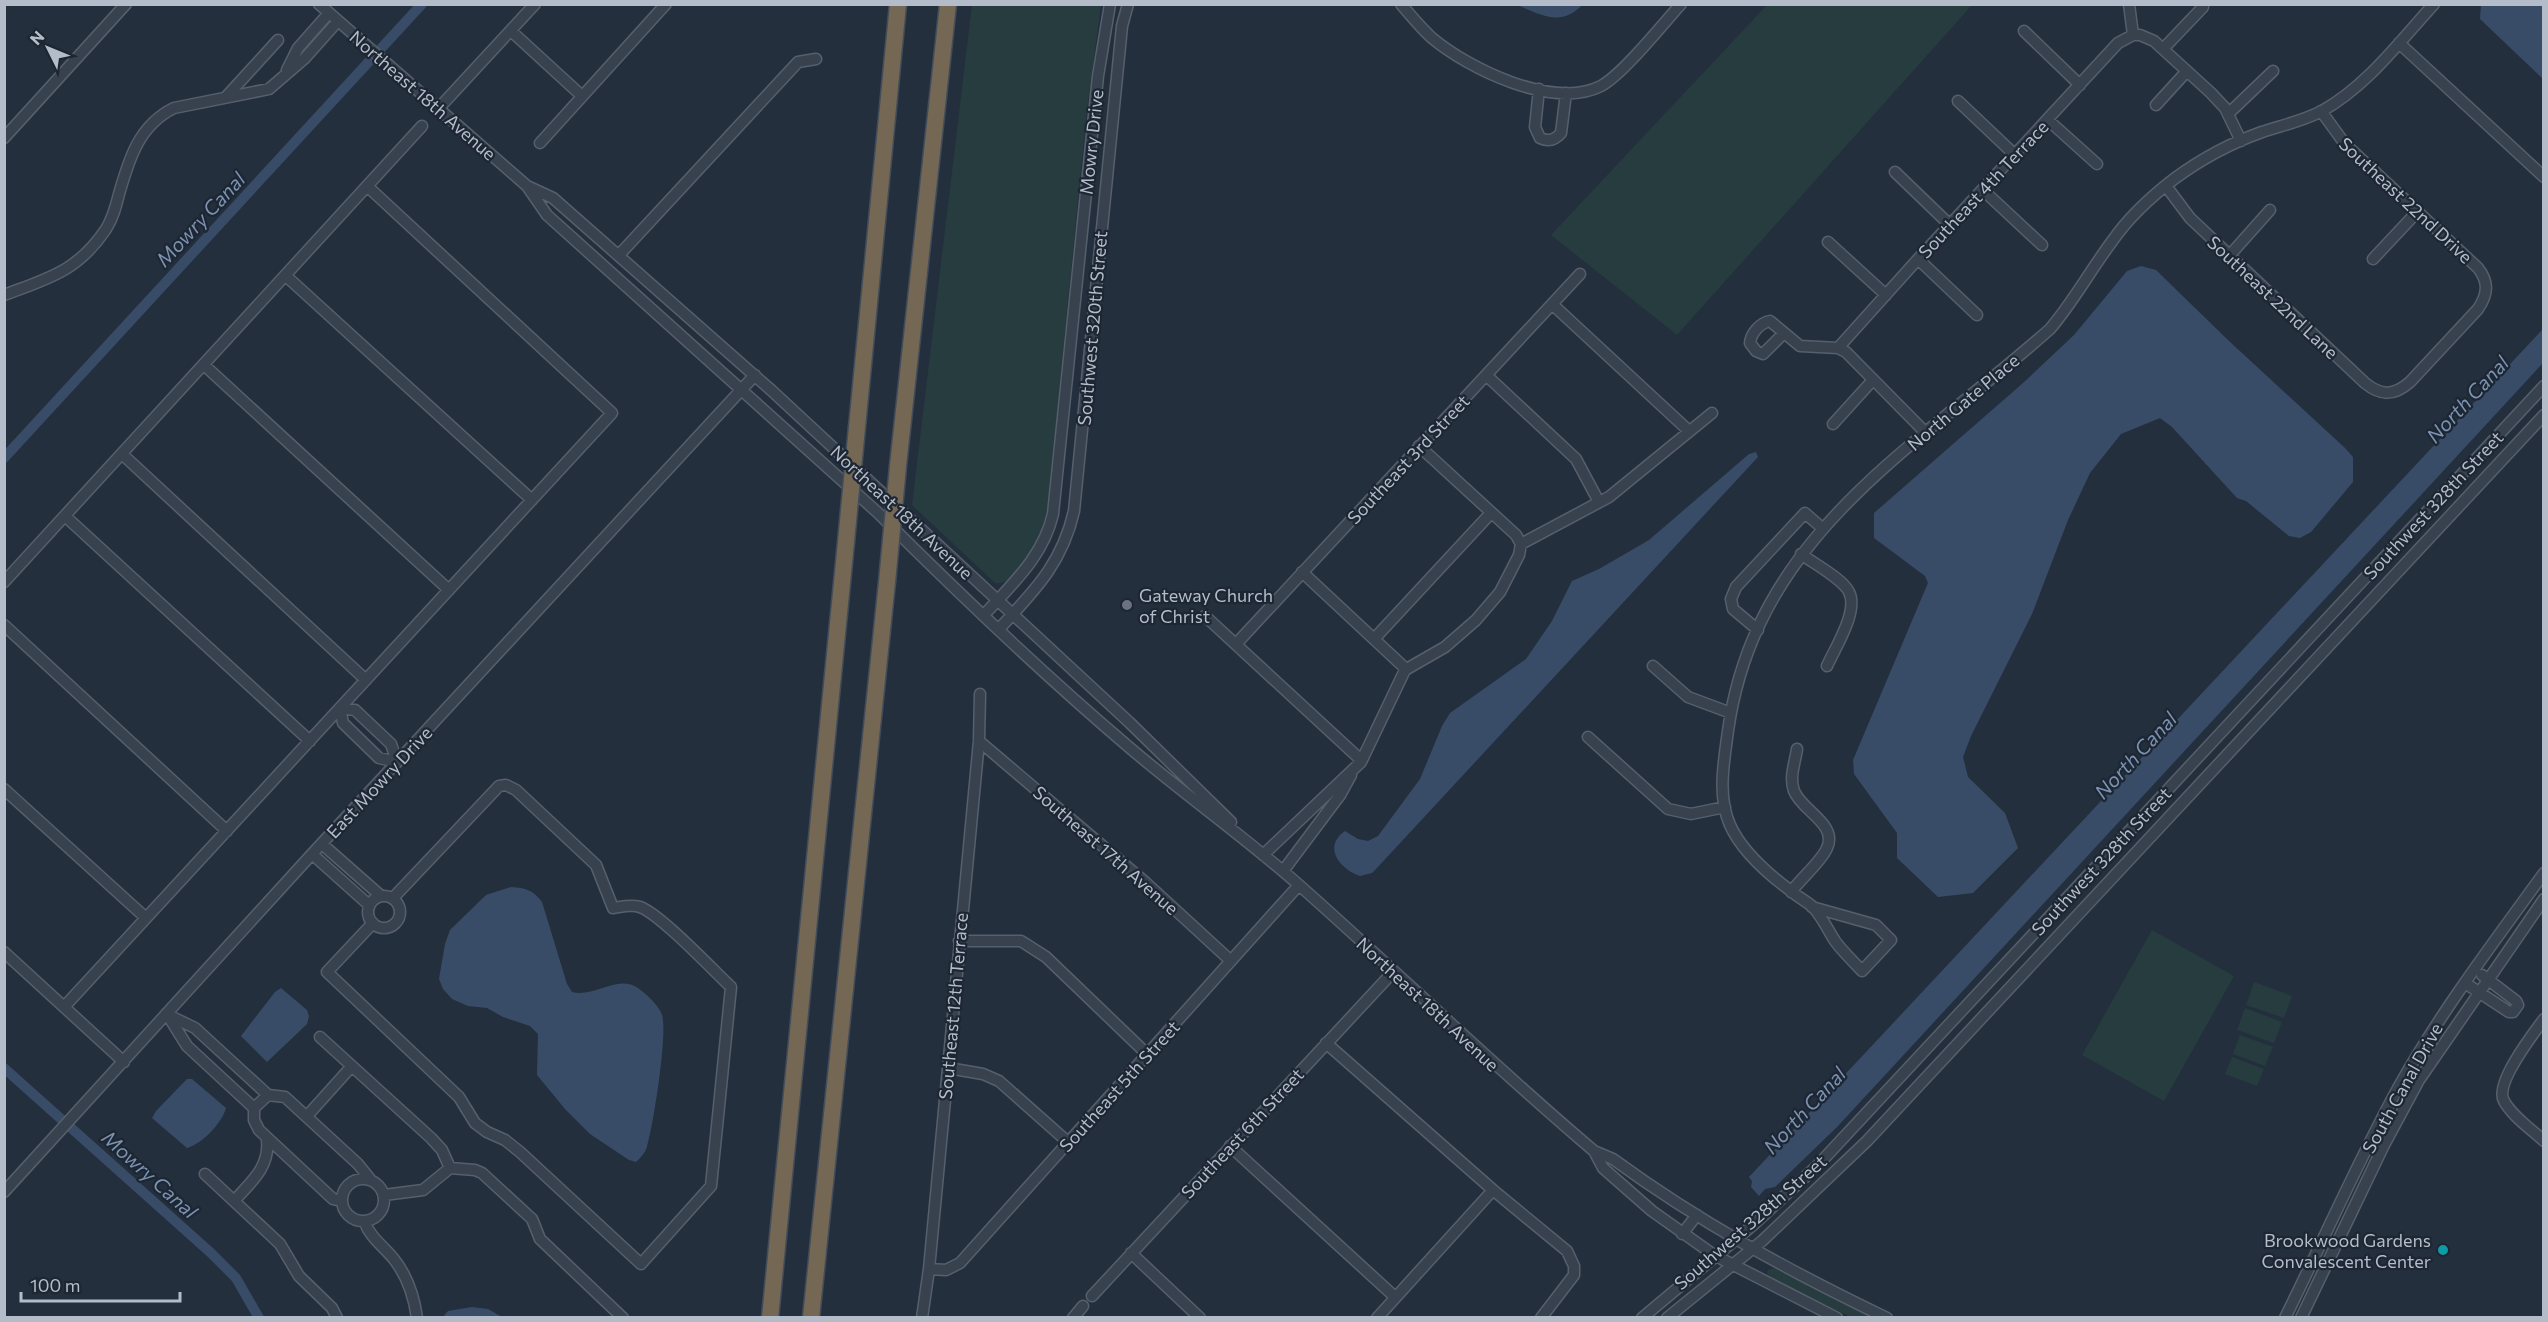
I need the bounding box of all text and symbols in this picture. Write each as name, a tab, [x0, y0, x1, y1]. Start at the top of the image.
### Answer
north arrow	[18, 18, 78, 78]
street label: Northeast 18th Avenue	[345, 25, 501, 165]
text: N	[26, 27, 48, 48]
street label: Mowry Drive	[1075, 88, 1107, 196]
street label: Southeast 4th Terrace	[1913, 115, 2053, 263]
street label: Southeast 22nd Drive	[2335, 132, 2477, 268]
water label: Mowry Canal	[150, 166, 250, 271]
street label: Southwest 320th Street	[1073, 230, 1111, 426]
street label: Southeast 22nd Lane	[2203, 231, 2343, 363]
street label: North Gate Place	[1903, 349, 2023, 455]
water label: North Canal	[2421, 350, 2514, 447]
street label: Southeast 3rd Street	[1342, 390, 1474, 528]
street label: Southwest 328th Street	[2359, 426, 2507, 584]
street label: Northeast 18th Avenue	[826, 440, 978, 584]
place label: Gateway Church of Christ	[1139, 584, 1273, 627]
marker: Gateway Church of Christ	[1120, 598, 1134, 612]
water label: North Canal	[2089, 706, 2182, 803]
street label: East Mowry Drive	[322, 722, 436, 842]
street label: Southeast 17th Avenue	[1029, 781, 1183, 919]
street label: Southwest 328th Street	[2027, 782, 2175, 940]
street label: Southeast 12th Terrace	[934, 912, 972, 1100]
street label: Northeast 18th Avenue	[1352, 932, 1504, 1076]
street label: Southeast 5th Street	[1054, 1016, 1184, 1156]
street label: South Canal Drive	[2357, 1019, 2447, 1157]
water label: North Canal	[1758, 1061, 1851, 1158]
street label: Southeast 6th Street	[1176, 1063, 1308, 1203]
water label: Mowry Canal	[97, 1125, 203, 1224]
street label: Southwest 328th Street	[1669, 1150, 1831, 1294]
place label: Brookwood Gardens Convalescent Center	[2261, 1229, 2431, 1272]
marker: Brookwood Gardens Convalescent Center	[2436, 1243, 2450, 1257]
scale bar	[21, 1265, 180, 1303]
text: 100 m	[30, 1274, 80, 1296]

